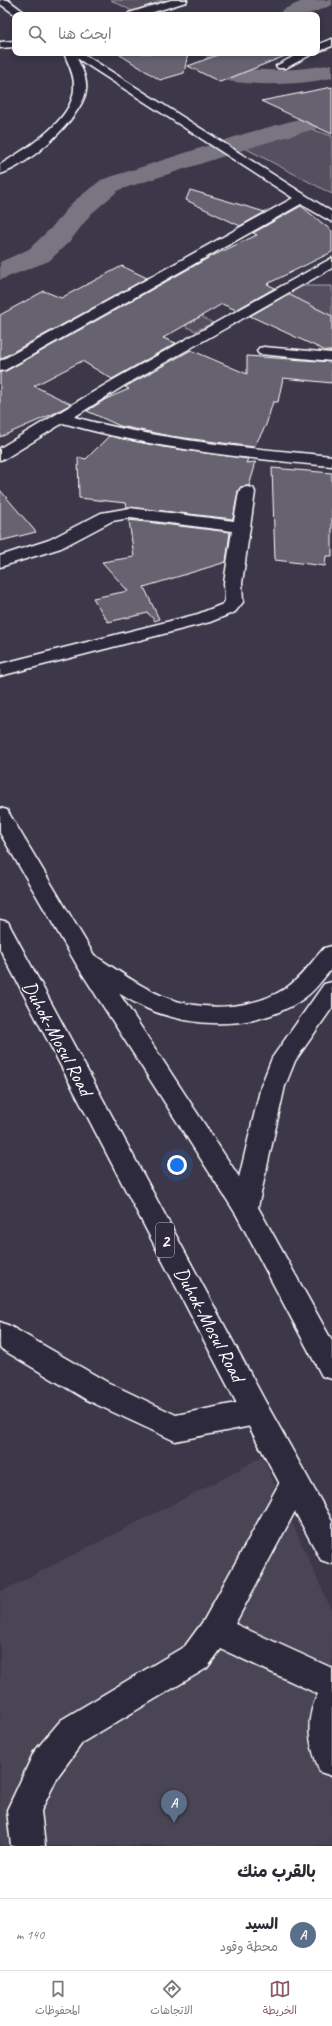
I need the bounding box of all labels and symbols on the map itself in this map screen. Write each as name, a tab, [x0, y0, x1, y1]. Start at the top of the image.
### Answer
street label: Duhok-Mosul Road	[17, 976, 100, 1103]
your location	[167, 1155, 187, 1175]
road number: 2	[156, 1223, 174, 1257]
street label: Duhok-Mosul Road	[169, 1262, 252, 1389]
pin: A	[161, 1790, 187, 1823]

